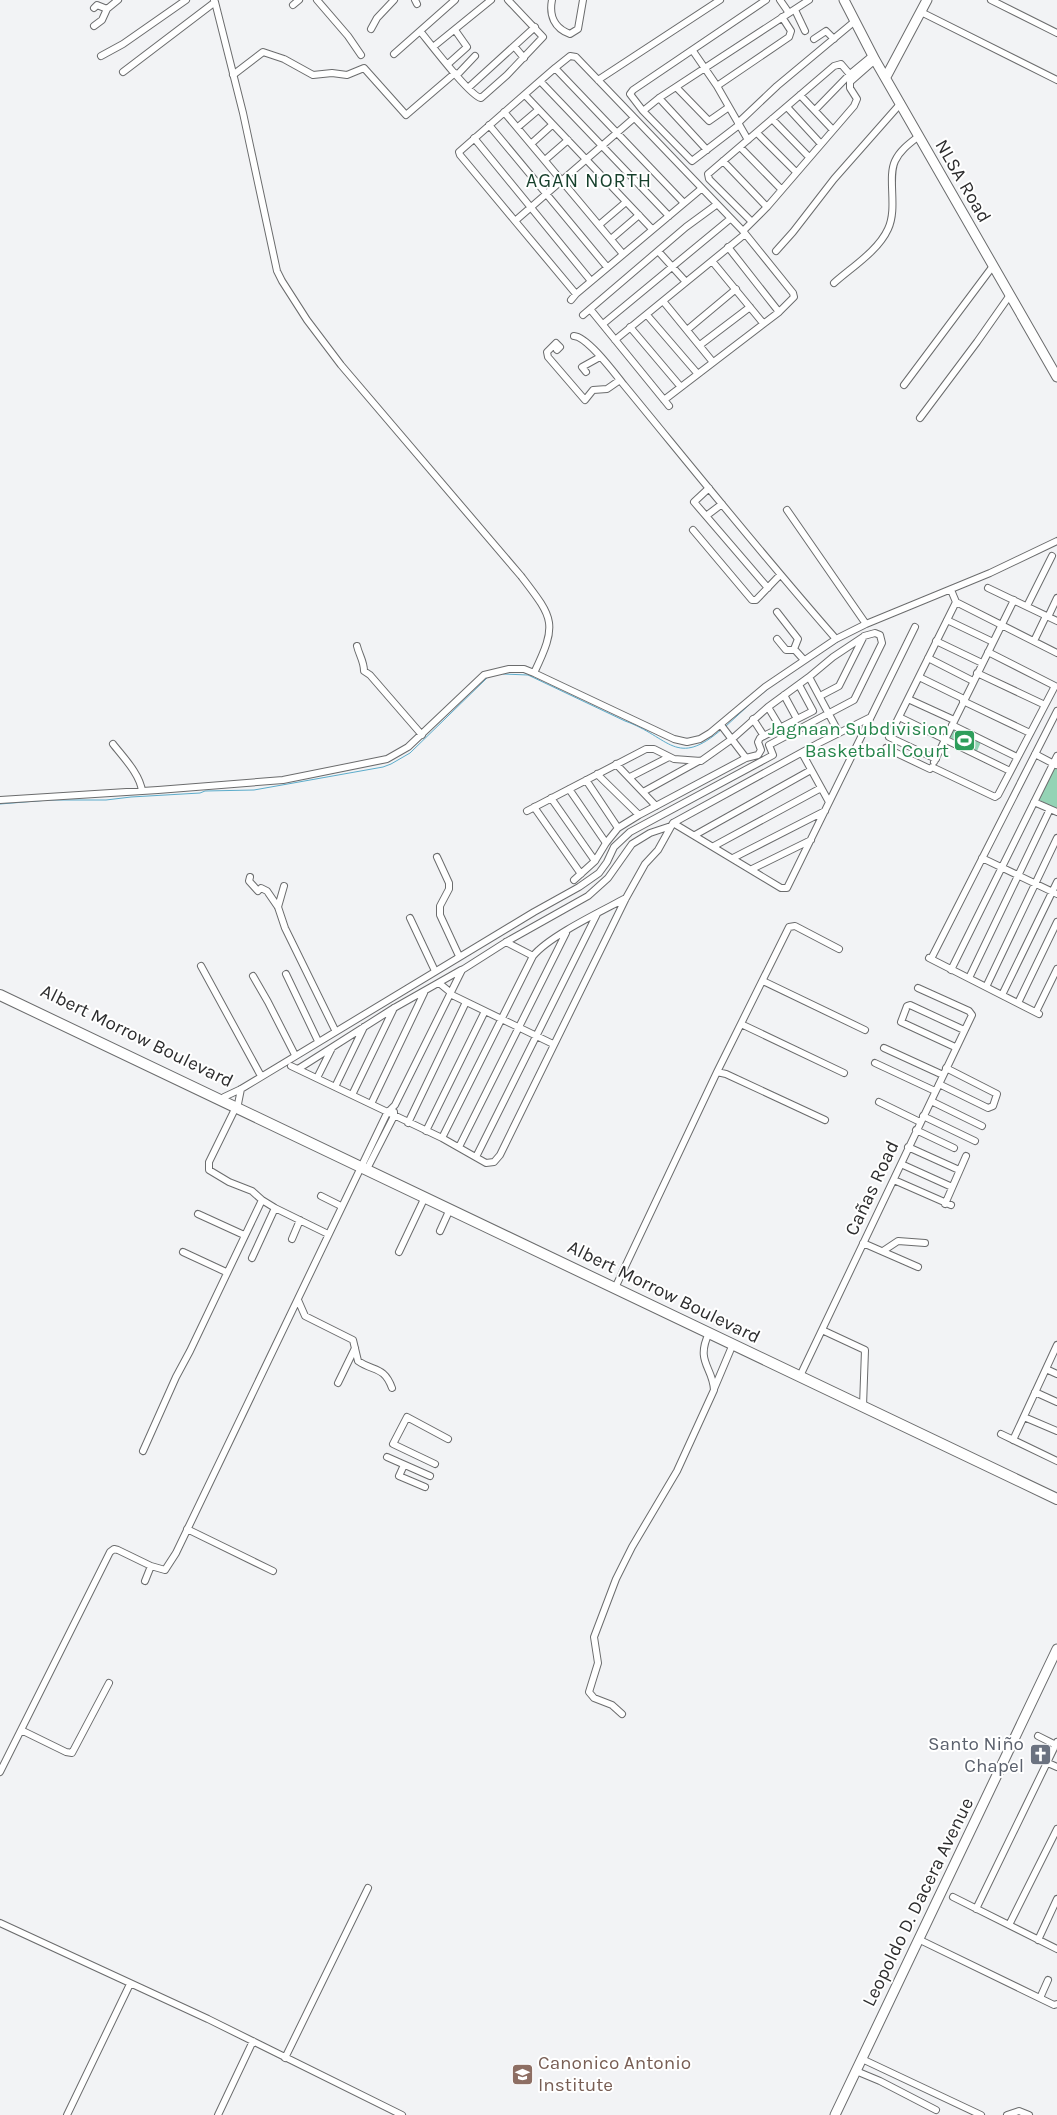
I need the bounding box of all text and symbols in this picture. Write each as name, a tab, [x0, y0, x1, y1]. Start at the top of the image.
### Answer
street label: NLSA Road	[930, 135, 996, 227]
district label: AGAN NORTH	[526, 169, 652, 192]
place label: Jagnaan Subdivision Basketball Court	[768, 718, 949, 762]
sports icon: Jagnaan Subdivision Basketball Court	[953, 728, 977, 752]
street label: Albert Morrow Boulevard	[37, 980, 237, 1092]
street label: Cañas Road	[840, 1137, 904, 1239]
street label: Albert Morrow Boulevard	[564, 1236, 764, 1348]
place label: Santo Niño Chapel	[928, 1733, 1024, 1777]
church icon: Santo Niño Chapel	[1028, 1743, 1052, 1767]
street label: Leopoldo D. Dacera Avenue	[858, 1794, 978, 2010]
place label: Canonico Antonio Institute	[538, 2052, 691, 2096]
school or university icon: Canonico Antonio Institute	[510, 2062, 534, 2086]

